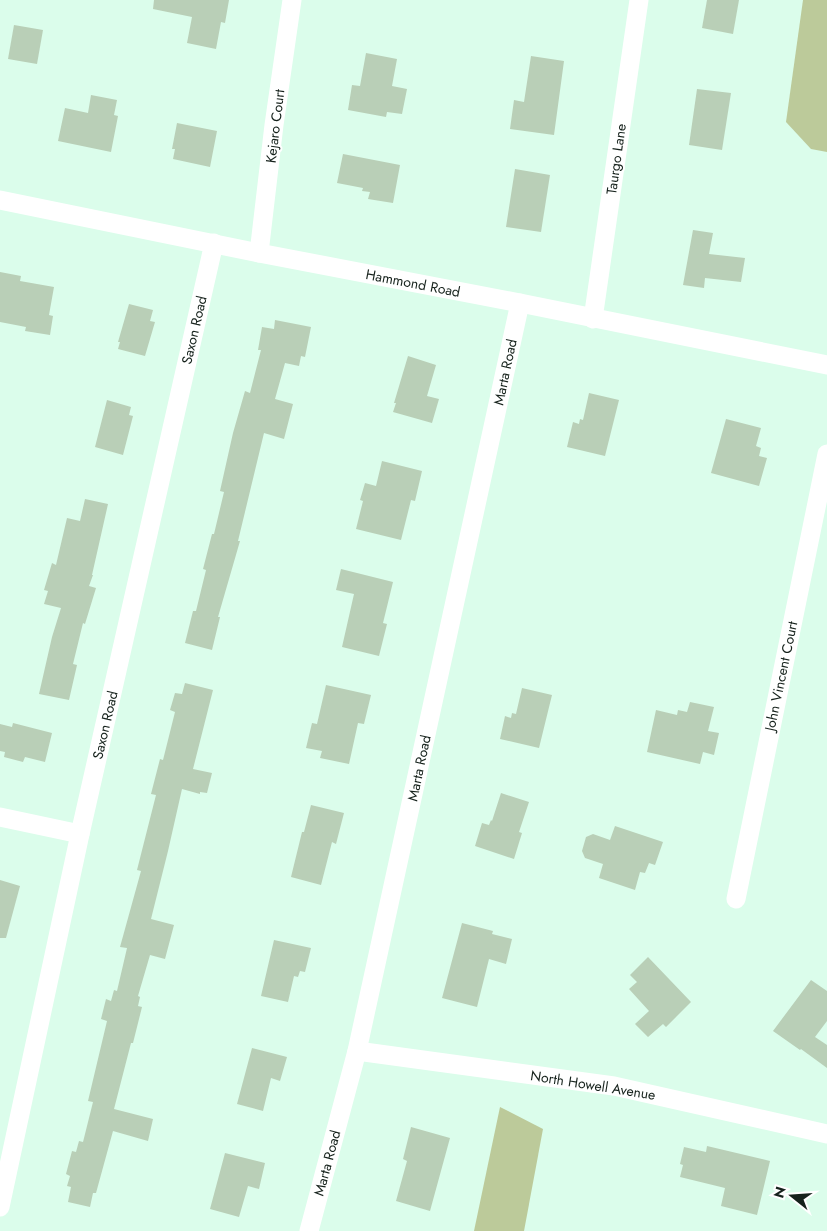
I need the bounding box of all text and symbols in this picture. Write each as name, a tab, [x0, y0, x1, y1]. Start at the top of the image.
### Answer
street label: Kejaro Court	[261, 87, 290, 164]
street label: Taurgo Lane	[601, 122, 631, 196]
street label: Hammond Road	[364, 264, 462, 302]
street label: Saxon Road	[176, 294, 212, 366]
street label: Marta Road	[488, 337, 522, 407]
street label: John Vincent Court	[759, 619, 803, 735]
street label: Saxon Road	[87, 689, 123, 761]
street label: Marta Road	[402, 733, 436, 803]
street label: North Howell Avenue	[529, 1065, 657, 1105]
street label: Marta Road	[309, 1128, 345, 1198]
north arrow	[767, 1171, 817, 1221]
text: N	[768, 1184, 791, 1200]

